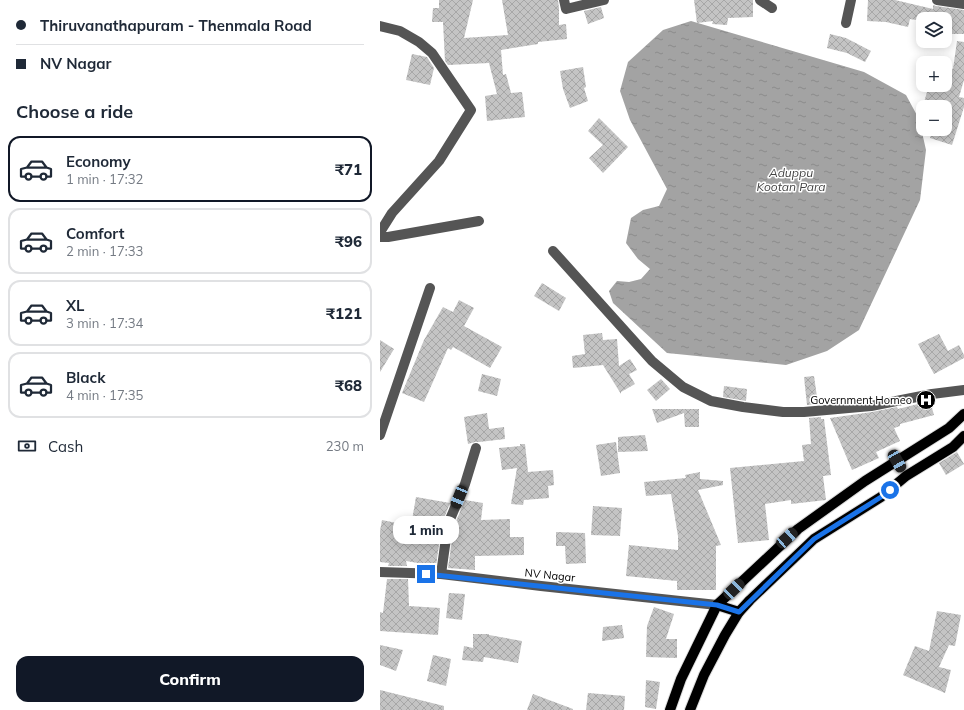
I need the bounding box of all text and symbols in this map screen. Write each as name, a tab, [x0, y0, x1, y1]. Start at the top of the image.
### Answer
map controls	[916, 12, 952, 136]
button: layers	[916, 12, 952, 48]
text: Thiruvanathapuram - Thenmala Road	[40, 16, 312, 35]
text: NV Nagar	[40, 54, 111, 73]
button: +	[916, 56, 952, 92]
text: Choose a ride	[16, 100, 133, 123]
button: −	[916, 100, 952, 136]
icon: car	[18, 151, 54, 187]
text: Economy	[66, 152, 131, 171]
text: ₹71	[335, 160, 362, 179]
water label: Aduppu Kootan Para	[757, 165, 825, 194]
text: 1 min · 17:32	[66, 171, 143, 187]
icon: car	[18, 223, 54, 259]
text: Comfort	[66, 224, 124, 243]
text: ₹96	[335, 232, 362, 251]
text: 2 min · 17:33	[66, 243, 143, 259]
icon: car	[18, 295, 54, 331]
text: XL	[66, 296, 84, 315]
text: ₹121	[326, 304, 362, 323]
text: 3 min · 17:34	[66, 315, 143, 331]
icon: car	[18, 367, 54, 403]
text: Black	[66, 368, 105, 387]
text: ₹68	[335, 376, 362, 395]
text: 4 min · 17:35	[66, 387, 143, 403]
hospital icon: Government Homeo	[915, 389, 937, 411]
place label: Government Homeo	[810, 393, 912, 407]
icon: cash	[16, 435, 38, 457]
text: Cash	[48, 437, 83, 456]
text: 230 m	[326, 438, 364, 454]
car	[886, 448, 908, 474]
route start	[881, 481, 899, 499]
car	[449, 484, 469, 510]
callout: 1 min	[393, 516, 459, 544]
text: 1 min	[409, 522, 443, 538]
car	[774, 526, 800, 550]
route end	[417, 565, 435, 583]
street label: NV Nagar	[524, 565, 576, 585]
car	[721, 576, 747, 602]
button: Confirm	[16, 656, 364, 702]

